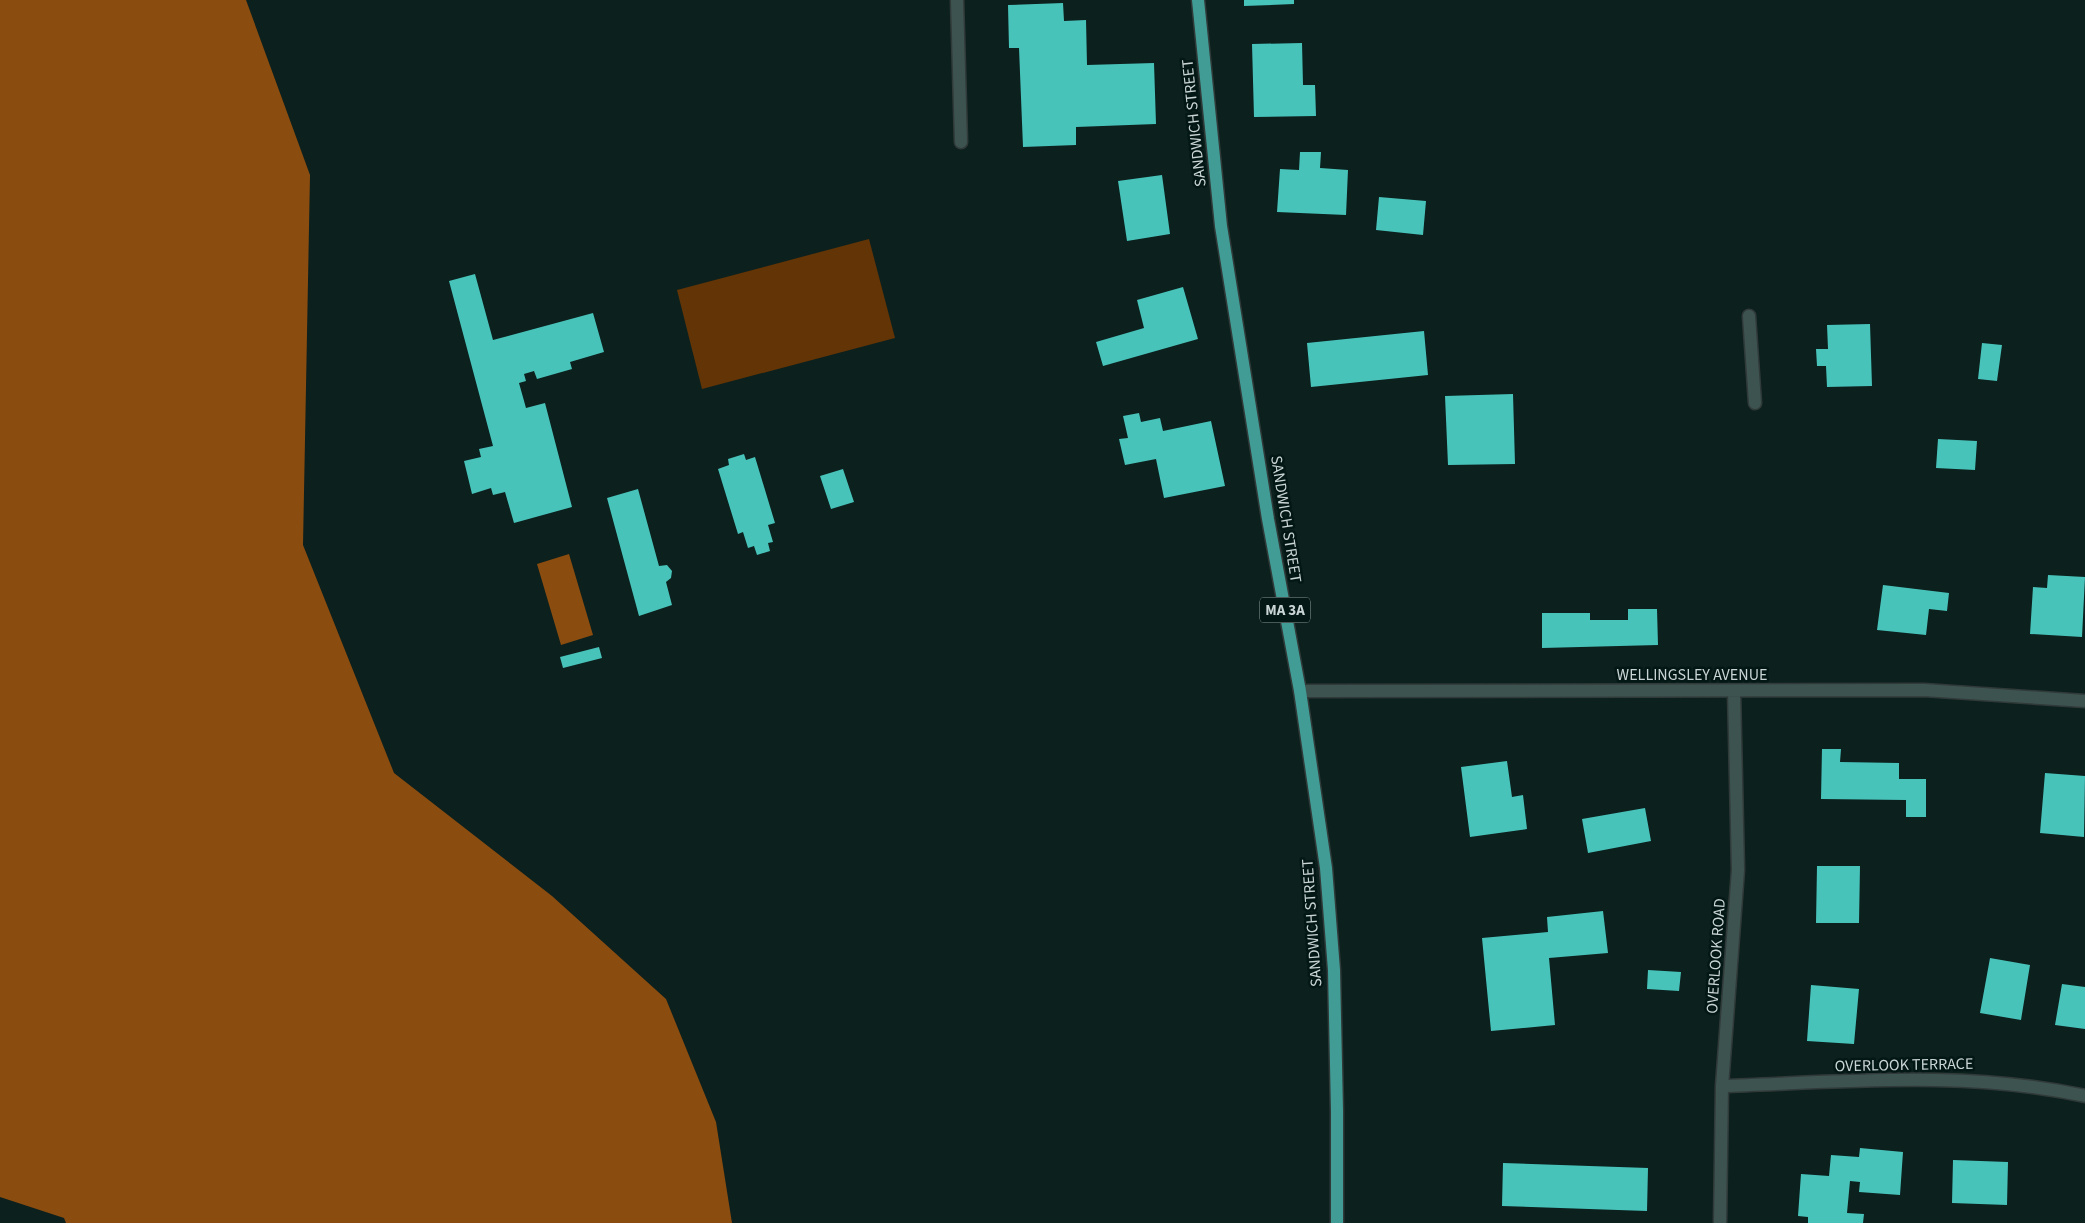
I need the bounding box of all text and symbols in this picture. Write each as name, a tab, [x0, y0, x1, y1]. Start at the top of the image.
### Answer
street label: SANDWICH STREET	[1176, 58, 1212, 188]
street label: SANDWICH STREET	[1265, 454, 1307, 584]
road number: MA 3A	[1260, 598, 1310, 622]
street label: WELLINGSLEY AVENUE	[1617, 664, 1767, 686]
street label: SANDWICH STREET	[1297, 858, 1327, 988]
street label: OVERLOOK ROAD	[1701, 898, 1731, 1014]
street label: OVERLOOK TERRACE	[1835, 1053, 1973, 1077]

